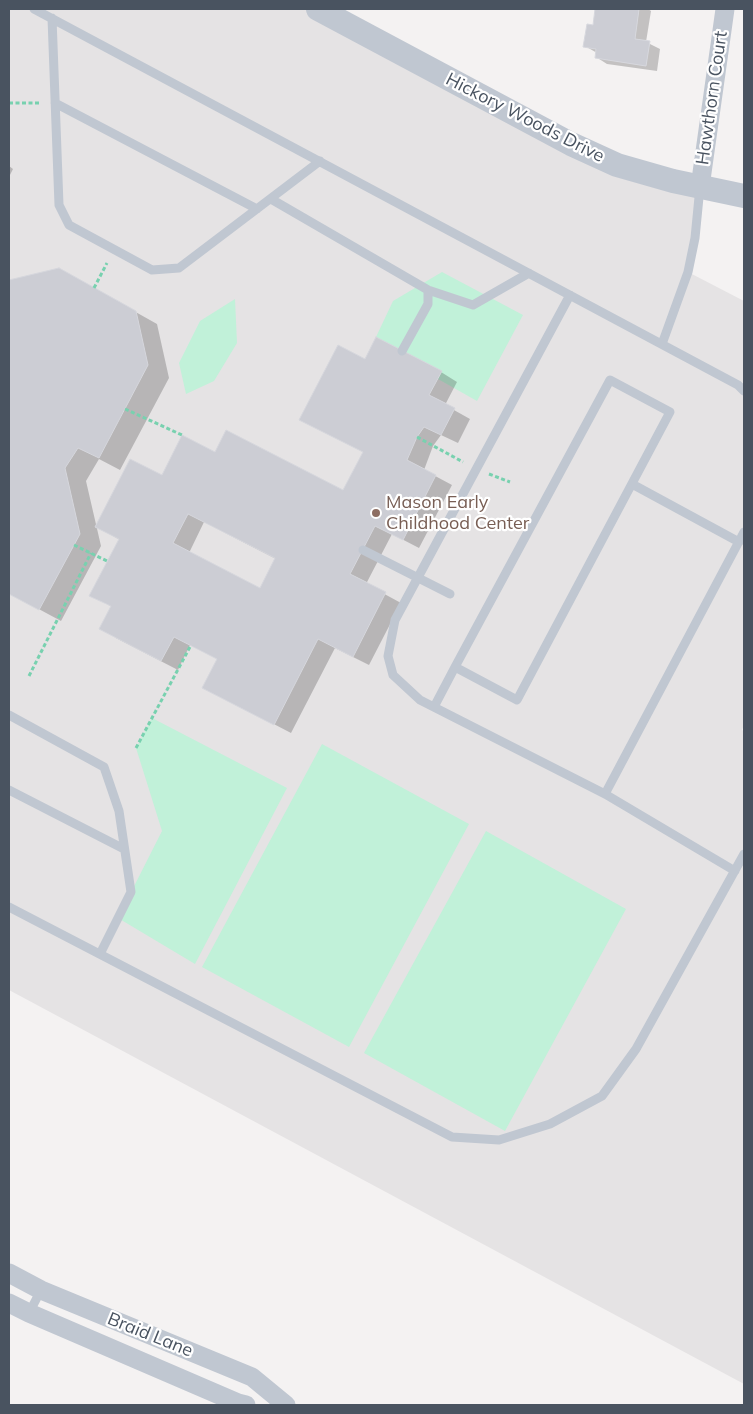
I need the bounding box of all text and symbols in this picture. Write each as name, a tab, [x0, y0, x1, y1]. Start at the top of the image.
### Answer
street label: Hawthorn Court	[692, 30, 732, 166]
street label: Hickory Woods Drive	[442, 69, 608, 167]
place label: Mason Early Childhood Center	[386, 492, 529, 534]
marker: Mason Early Childhood Center	[370, 507, 382, 519]
street label: Braid Lane	[104, 1308, 196, 1362]

